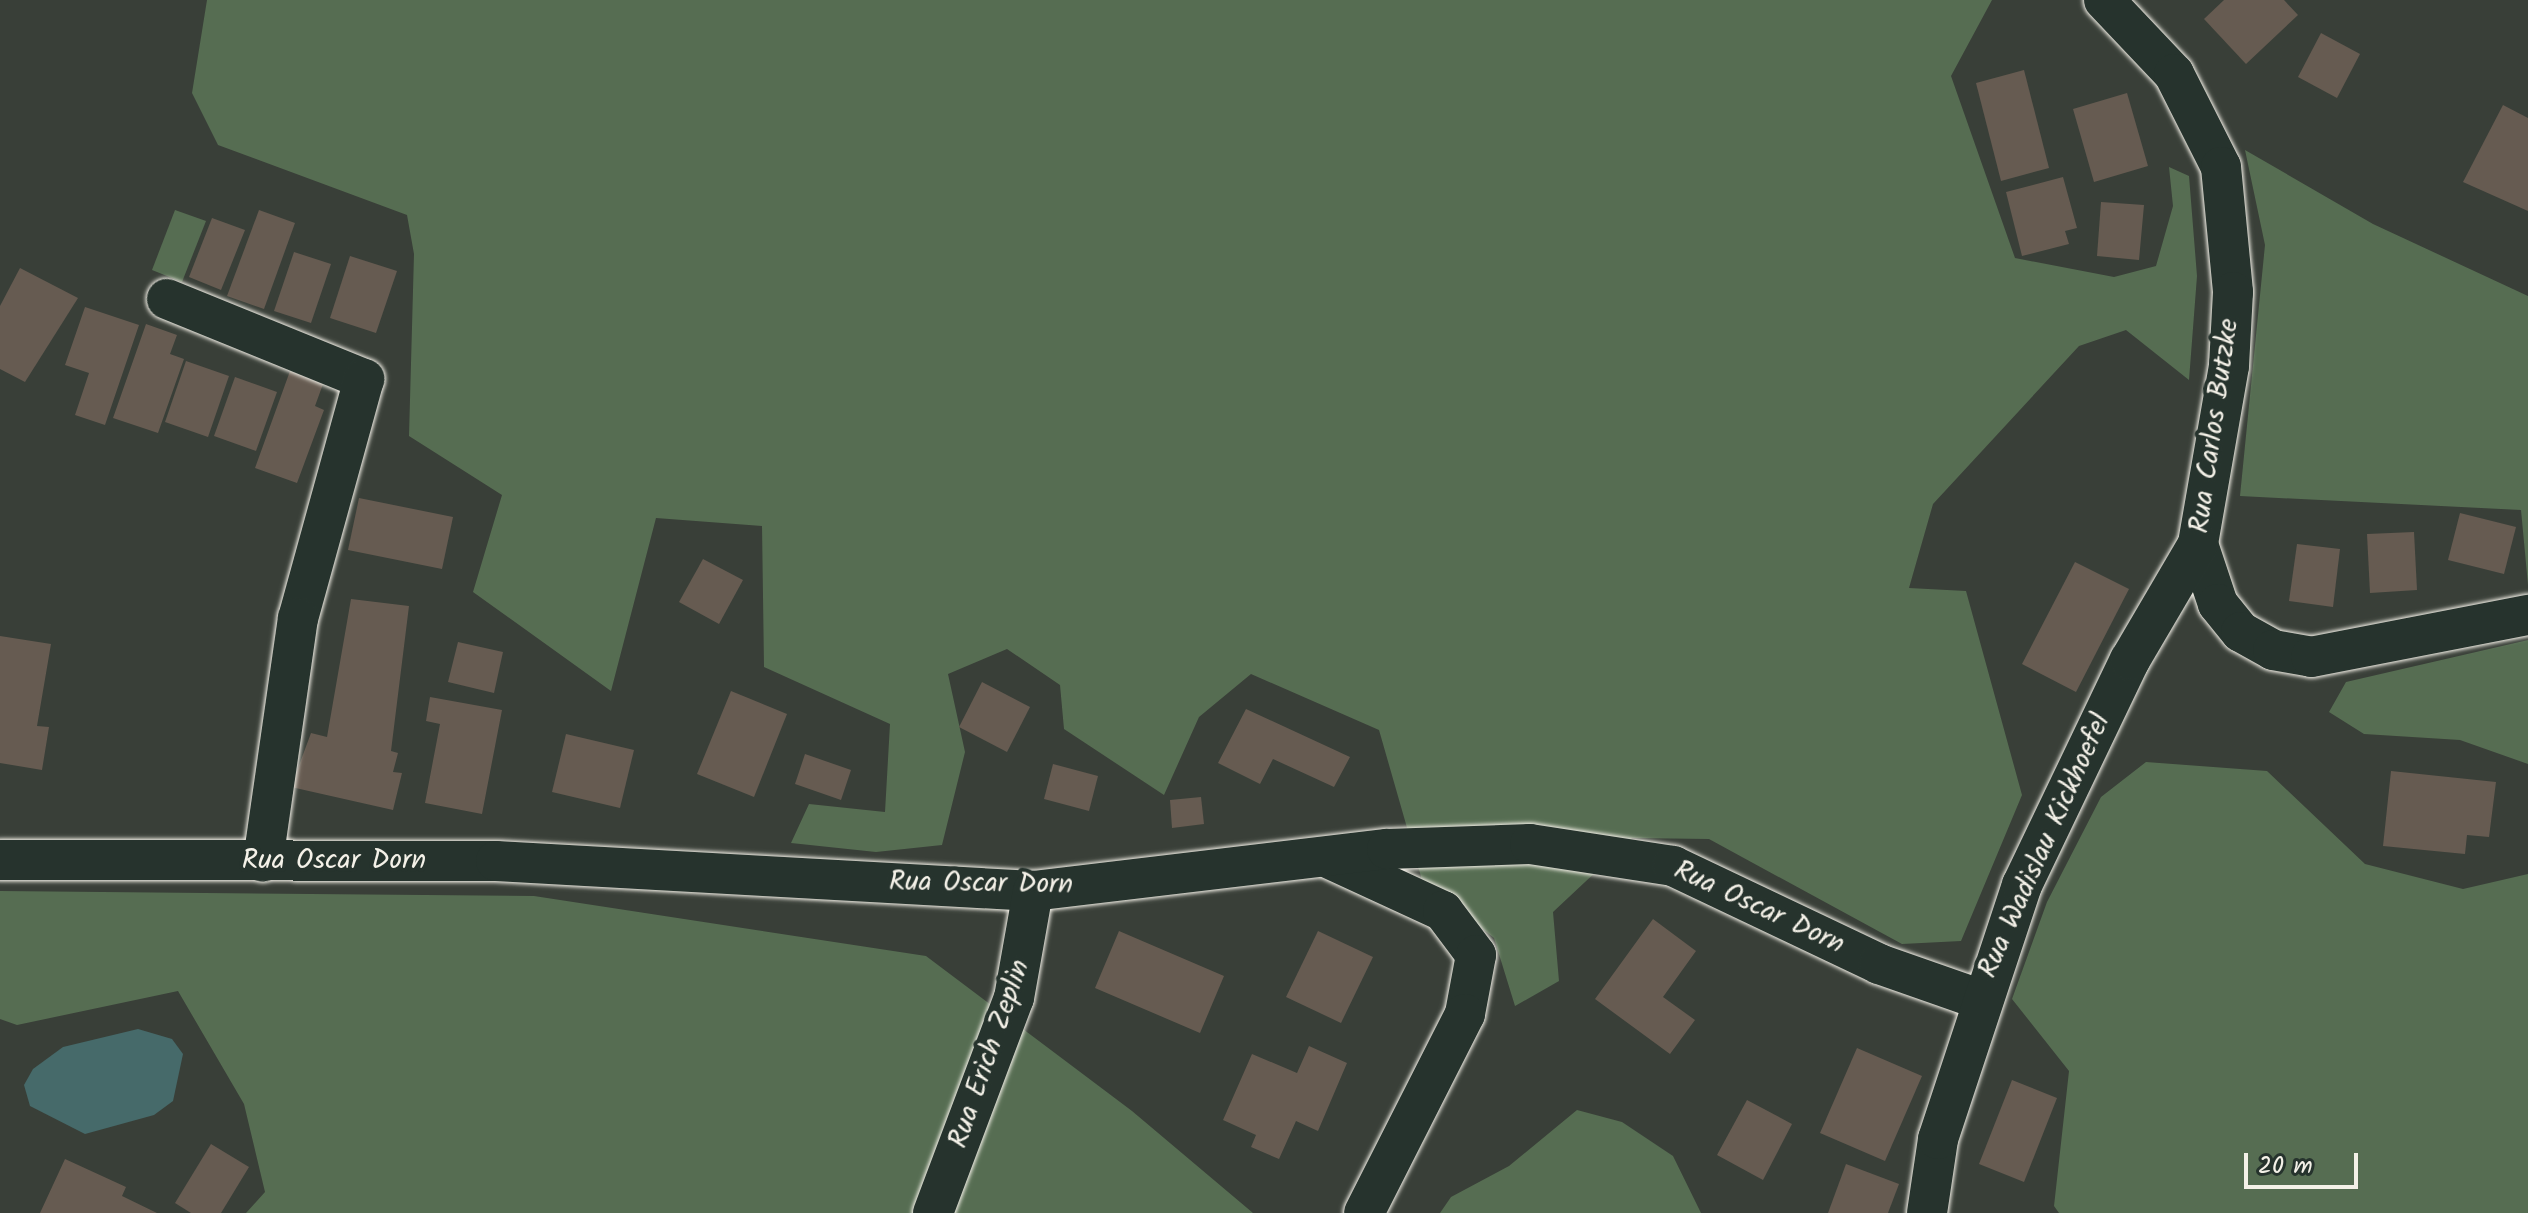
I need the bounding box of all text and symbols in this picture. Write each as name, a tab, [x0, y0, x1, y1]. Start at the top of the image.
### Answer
street label: Rua Carlos Butzke	[2183, 317, 2247, 535]
street label: Rua Wadislau Kickhoefel	[1972, 709, 2118, 983]
street label: Rua Oscar Dorn	[242, 844, 426, 878]
street label: Rua Oscar Dorn	[1668, 854, 1850, 962]
street label: Rua Oscar Dorn	[889, 866, 1073, 902]
street label: Rua Erich Zeplin	[942, 955, 1038, 1153]
scale bar	[2248, 1137, 2362, 1187]
text: 20 m	[2258, 1147, 2313, 1186]

